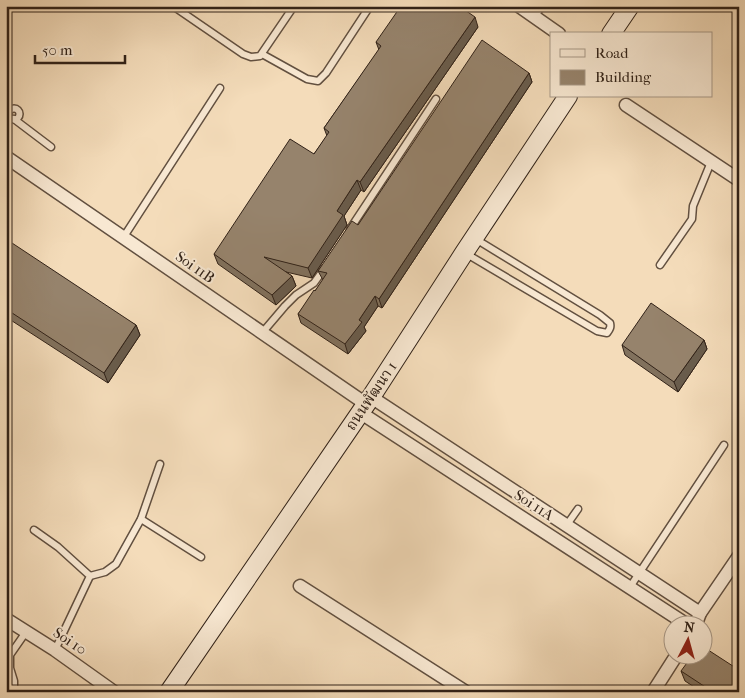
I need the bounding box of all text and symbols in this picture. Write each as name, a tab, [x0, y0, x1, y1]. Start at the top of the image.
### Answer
scale bar	[35, 32, 125, 64]
legend	[550, 32, 712, 98]
text: 50 m	[42, 41, 73, 59]
text: Road	[595, 44, 629, 62]
text: Building	[595, 68, 652, 86]
street label: Soi 11B	[172, 247, 218, 287]
street label: ถนนพัฒนา 1	[342, 358, 400, 434]
street label: Soi 11A	[511, 486, 557, 524]
north arrow	[662, 616, 712, 666]
text: N	[683, 619, 696, 637]
street label: Soi 10	[50, 623, 90, 659]

